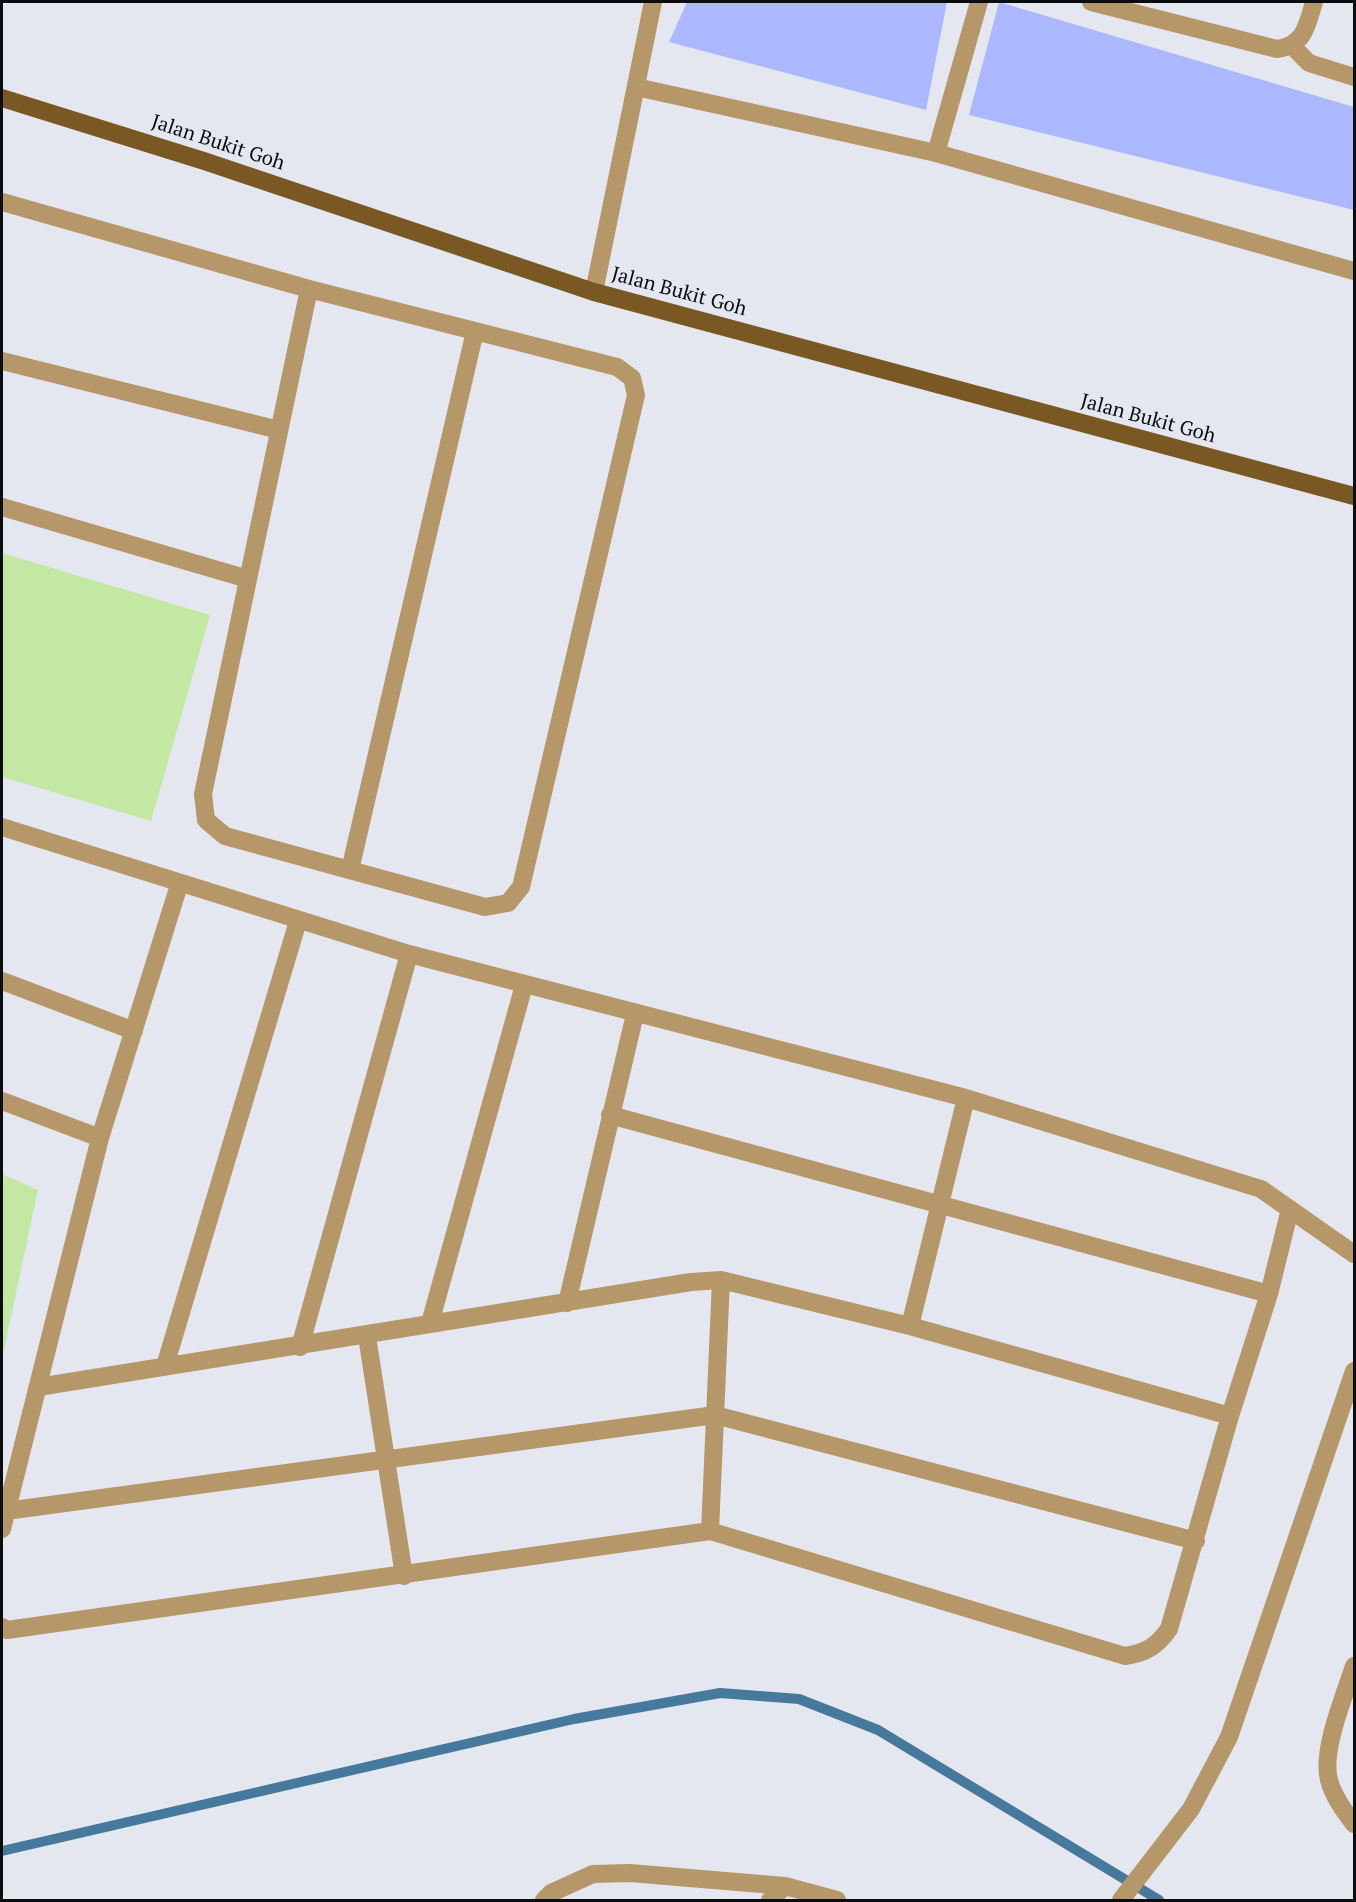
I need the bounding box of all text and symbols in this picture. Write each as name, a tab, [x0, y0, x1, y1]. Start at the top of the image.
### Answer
street label: Jalan Bukit Goh	[148, 110, 288, 176]
street label: Jalan Bukit Goh	[609, 262, 749, 322]
street label: Jalan Bukit Goh	[1078, 389, 1218, 449]

